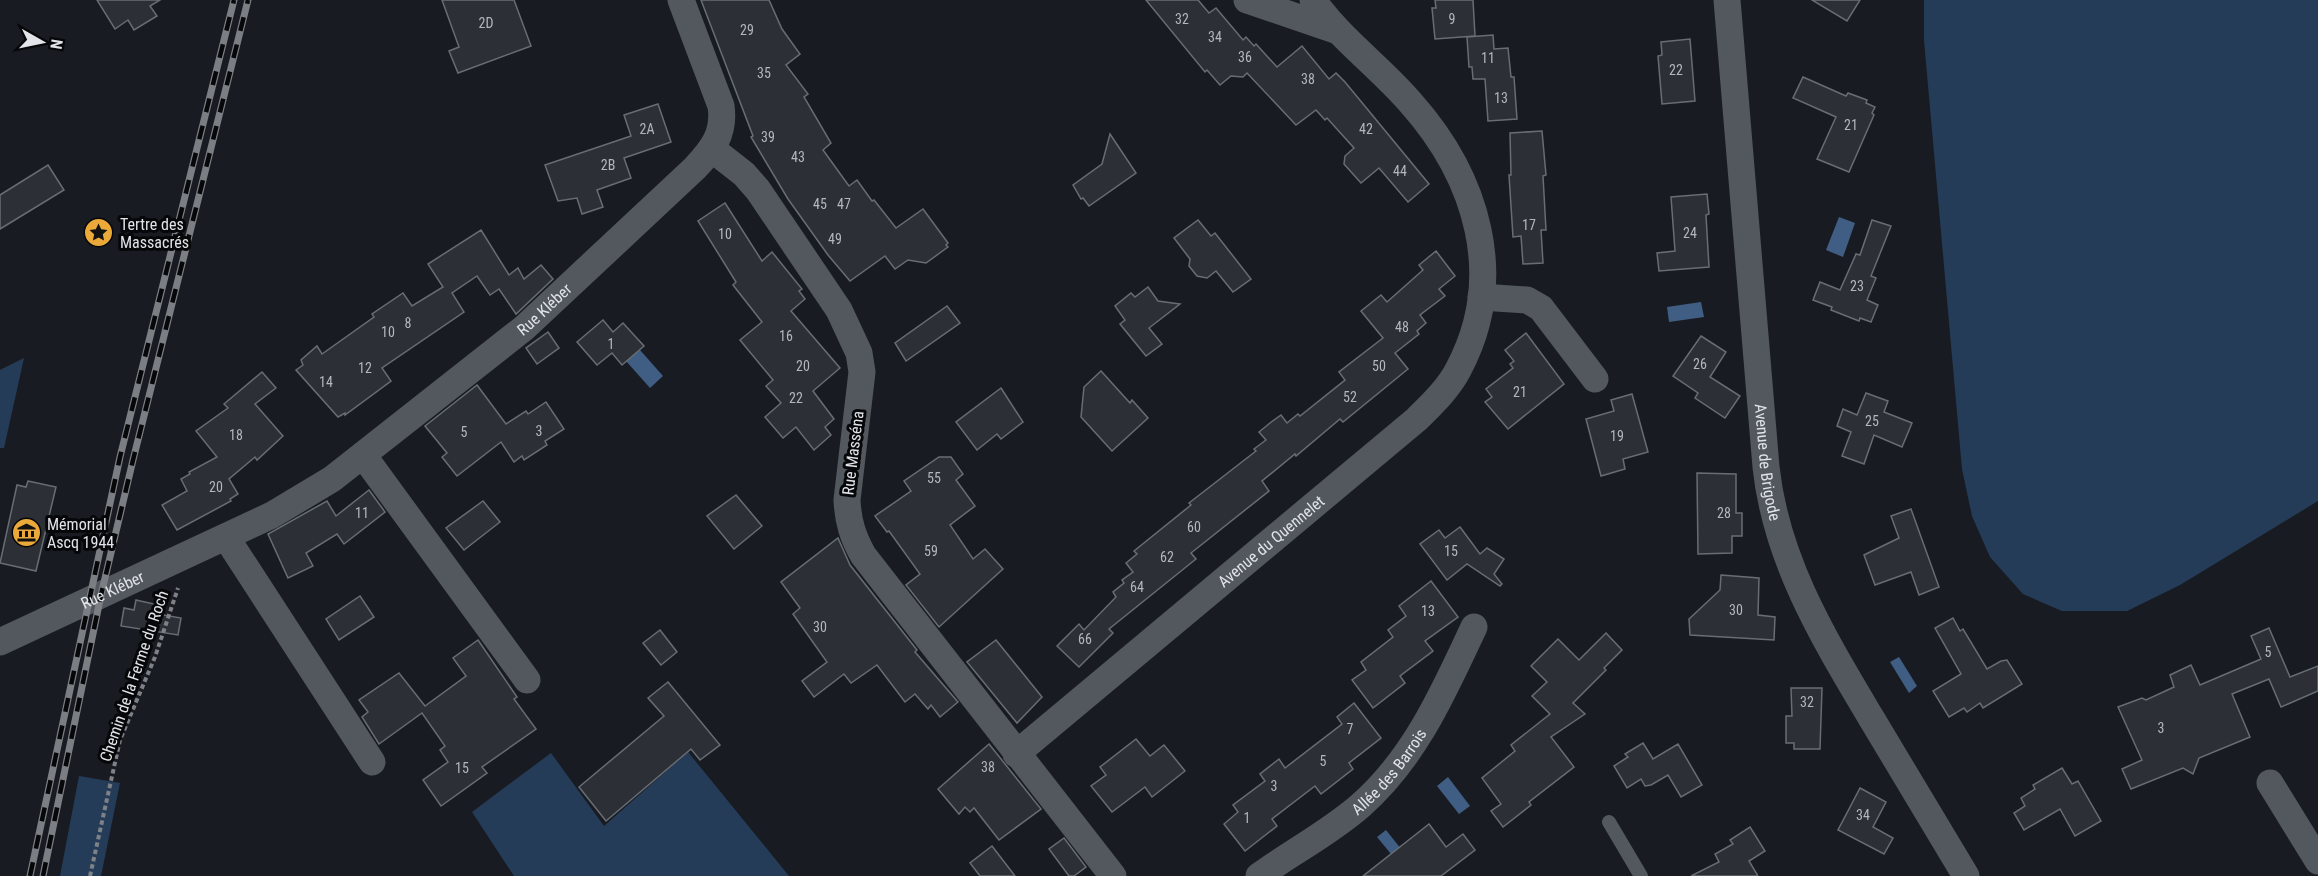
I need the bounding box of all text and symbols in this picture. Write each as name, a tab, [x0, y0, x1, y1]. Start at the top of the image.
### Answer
house number: 32	[1175, 11, 1189, 27]
house number: 9	[1449, 11, 1455, 27]
north arrow	[12, 12, 72, 72]
house number: 2D	[479, 15, 493, 31]
house number: 29	[740, 22, 754, 38]
house number: 34	[1208, 29, 1222, 45]
text: N	[46, 38, 66, 51]
house number: 36	[1238, 49, 1252, 65]
house number: 11	[1481, 50, 1495, 66]
house number: 22	[1669, 62, 1683, 78]
house number: 35	[757, 65, 771, 81]
house number: 38	[1301, 71, 1315, 87]
house number: 13	[1494, 90, 1508, 106]
house number: 21	[1844, 117, 1858, 133]
house number: 2A	[640, 121, 654, 137]
house number: 42	[1359, 121, 1373, 137]
house number: 39	[761, 129, 775, 145]
house number: 43	[791, 149, 805, 165]
house number: 2B	[601, 157, 615, 173]
house number: 44	[1393, 163, 1407, 179]
house number: 45	[813, 196, 827, 212]
house number: 47	[837, 196, 851, 212]
place label: Tertre des Massacrés	[120, 215, 189, 252]
place icon: Tertre des Massacrés	[83, 217, 115, 249]
house number: 17	[1522, 217, 1536, 233]
house number: 24	[1683, 225, 1697, 241]
house number: 10	[718, 226, 732, 242]
house number: 49	[828, 231, 842, 247]
house number: 23	[1850, 278, 1864, 294]
street label: Rue Kléber	[513, 279, 575, 339]
house number: 8	[405, 315, 412, 331]
house number: 48	[1395, 319, 1409, 335]
house number: 10	[381, 324, 395, 340]
house number: 16	[779, 328, 793, 344]
house number: 1	[608, 336, 614, 352]
house number: 26	[1693, 356, 1707, 372]
house number: 20	[796, 358, 810, 374]
house number: 50	[1372, 358, 1386, 374]
house number: 12	[358, 360, 372, 376]
house number: 14	[319, 374, 333, 390]
house number: 21	[1513, 384, 1527, 400]
house number: 52	[1343, 389, 1357, 405]
house number: 22	[789, 390, 803, 406]
street label: Avenue de Brigode	[1751, 403, 1785, 523]
street label: Rue Masséna	[838, 410, 868, 496]
house number: 25	[1865, 413, 1879, 429]
house number: 3	[536, 423, 542, 439]
house number: 5	[461, 424, 468, 440]
house number: 18	[229, 427, 243, 443]
house number: 19	[1610, 428, 1624, 444]
house number: 55	[927, 470, 941, 486]
house number: 20	[209, 479, 223, 495]
street label: Avenue du Quennelet	[1214, 491, 1328, 591]
house number: 11	[355, 505, 369, 521]
house number: 28	[1717, 505, 1731, 521]
place label: Mémorial Ascq 1944	[47, 515, 114, 552]
museum icon: Mémorial Ascq 1944	[10, 517, 42, 549]
house number: 60	[1187, 519, 1201, 535]
house number: 59	[924, 543, 938, 559]
house number: 15	[1444, 543, 1458, 559]
house number: 62	[1160, 549, 1174, 565]
street label: Rue Kléber	[78, 567, 147, 612]
house number: 64	[1130, 579, 1144, 595]
street label: Chemin de la Ferme du Roch	[96, 588, 172, 764]
house number: 30	[1729, 602, 1743, 618]
house number: 13	[1421, 603, 1435, 619]
house number: 30	[813, 619, 827, 635]
house number: 66	[1078, 631, 1092, 647]
house number: 5	[2265, 644, 2272, 660]
house number: 32	[1800, 694, 1814, 710]
house number: 3	[2158, 720, 2164, 736]
house number: 7	[1347, 721, 1354, 737]
street label: Allée des Barrois	[1348, 725, 1430, 819]
house number: 5	[1320, 753, 1327, 769]
house number: 38	[981, 759, 995, 775]
house number: 15	[455, 760, 469, 776]
house number: 3	[1271, 778, 1277, 794]
house number: 34	[1856, 807, 1870, 823]
house number: 1	[1244, 810, 1250, 826]

